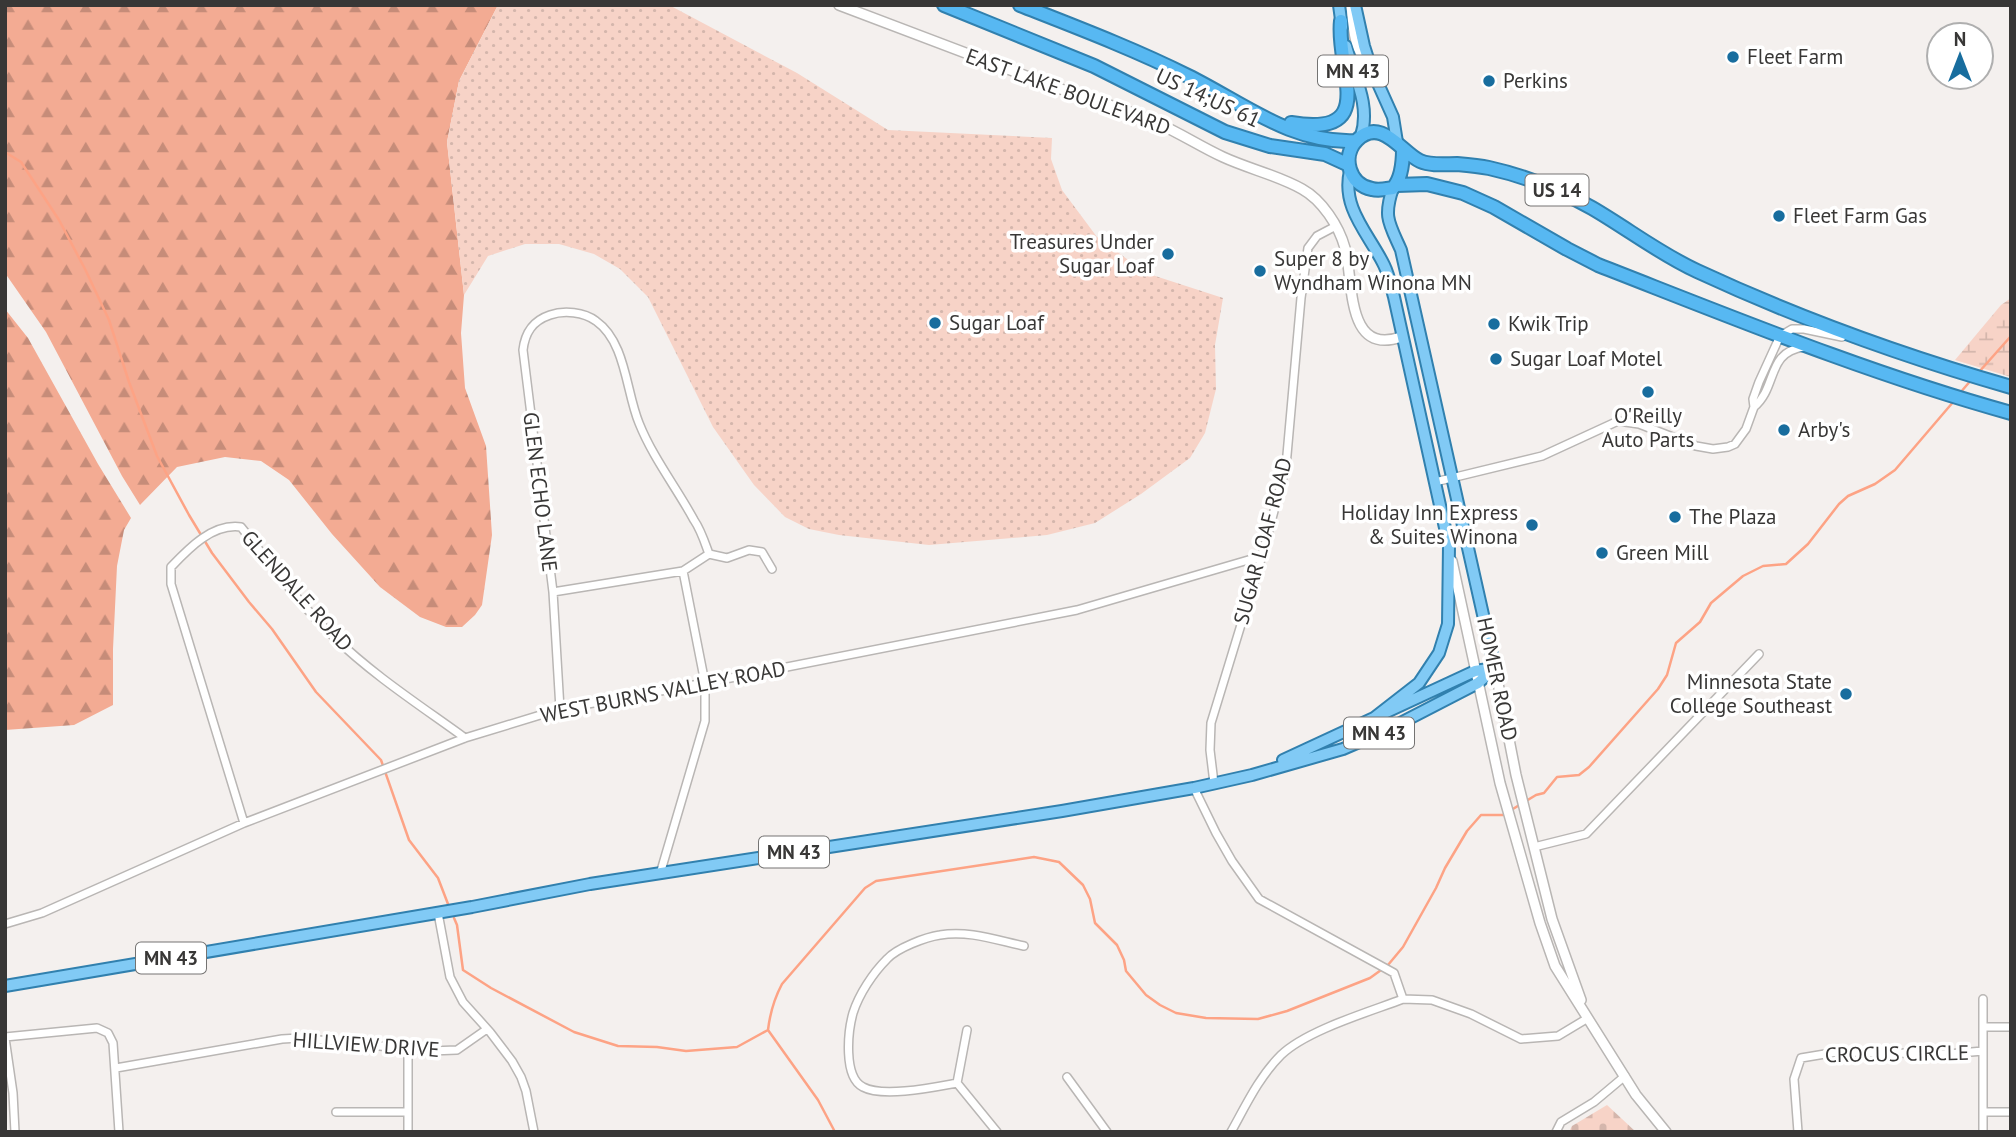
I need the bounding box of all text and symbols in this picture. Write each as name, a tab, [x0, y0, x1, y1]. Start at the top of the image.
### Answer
north arrow	[1925, 21, 1995, 91]
text: N	[1954, 27, 1966, 51]
street label: EAST LAKE BOULEVARD	[962, 42, 1174, 141]
place label: Fleet Farm	[1747, 43, 1843, 70]
marker: Fleet Farm	[1725, 49, 1741, 65]
road number: MN 43	[1318, 55, 1388, 86]
street label: US 14;US 61	[1152, 62, 1265, 133]
place label: Perkins	[1503, 67, 1568, 94]
marker: Perkins	[1481, 73, 1497, 89]
road number: US 14	[1526, 174, 1588, 206]
place label: Fleet Farm Gas	[1793, 202, 1927, 229]
marker: Fleet Farm Gas	[1771, 208, 1787, 224]
place label: Treasures Under Sugar Loaf	[1010, 228, 1155, 279]
place label: Super 8 by Wyndham Winona MN	[1274, 245, 1472, 296]
marker: Treasures Under Sugar Loaf	[1160, 246, 1176, 262]
marker: Super 8 by Wyndham Winona MN	[1252, 263, 1268, 279]
place label: Sugar Loaf	[949, 309, 1045, 336]
place label: Kwik Trip	[1508, 310, 1589, 337]
marker: Sugar Loaf	[927, 315, 943, 331]
marker: Kwik Trip	[1486, 316, 1502, 332]
place label: Sugar Loaf Motel	[1510, 345, 1662, 372]
marker: Sugar Loaf Motel	[1488, 351, 1504, 367]
marker: O'Reilly Auto Parts	[1640, 384, 1656, 400]
place label: O'Reilly Auto Parts	[1602, 402, 1694, 453]
street label: GLEN ECHO LANE	[517, 411, 564, 573]
place label: Arby's	[1798, 416, 1850, 443]
marker: Arby's	[1776, 422, 1792, 438]
street label: SUGAR LOAF ROAD	[1227, 455, 1298, 627]
place label: Holiday Inn Express & Suites Winona	[1341, 499, 1518, 550]
place label: The Plaza	[1689, 503, 1777, 530]
marker: The Plaza	[1667, 509, 1683, 525]
marker: Holiday Inn Express & Suites Winona	[1524, 517, 1540, 533]
street label: GLENDALE ROAD	[236, 525, 359, 657]
place label: Green Mill	[1616, 539, 1709, 566]
marker: Green Mill	[1594, 545, 1610, 561]
street label: HOMER ROAD	[1471, 615, 1524, 743]
street label: WEST BURNS VALLEY ROAD	[538, 654, 788, 729]
place label: Minnesota State College Southeast	[1670, 668, 1832, 719]
marker: Minnesota State College Southeast	[1838, 686, 1854, 702]
road number: MN 43	[1344, 718, 1414, 748]
road number: MN 43	[759, 836, 829, 867]
road number: MN 43	[136, 942, 206, 974]
street label: HILLVIEW DRIVE	[292, 1026, 440, 1063]
street label: CROCUS CIRCLE	[1825, 1039, 1969, 1068]

